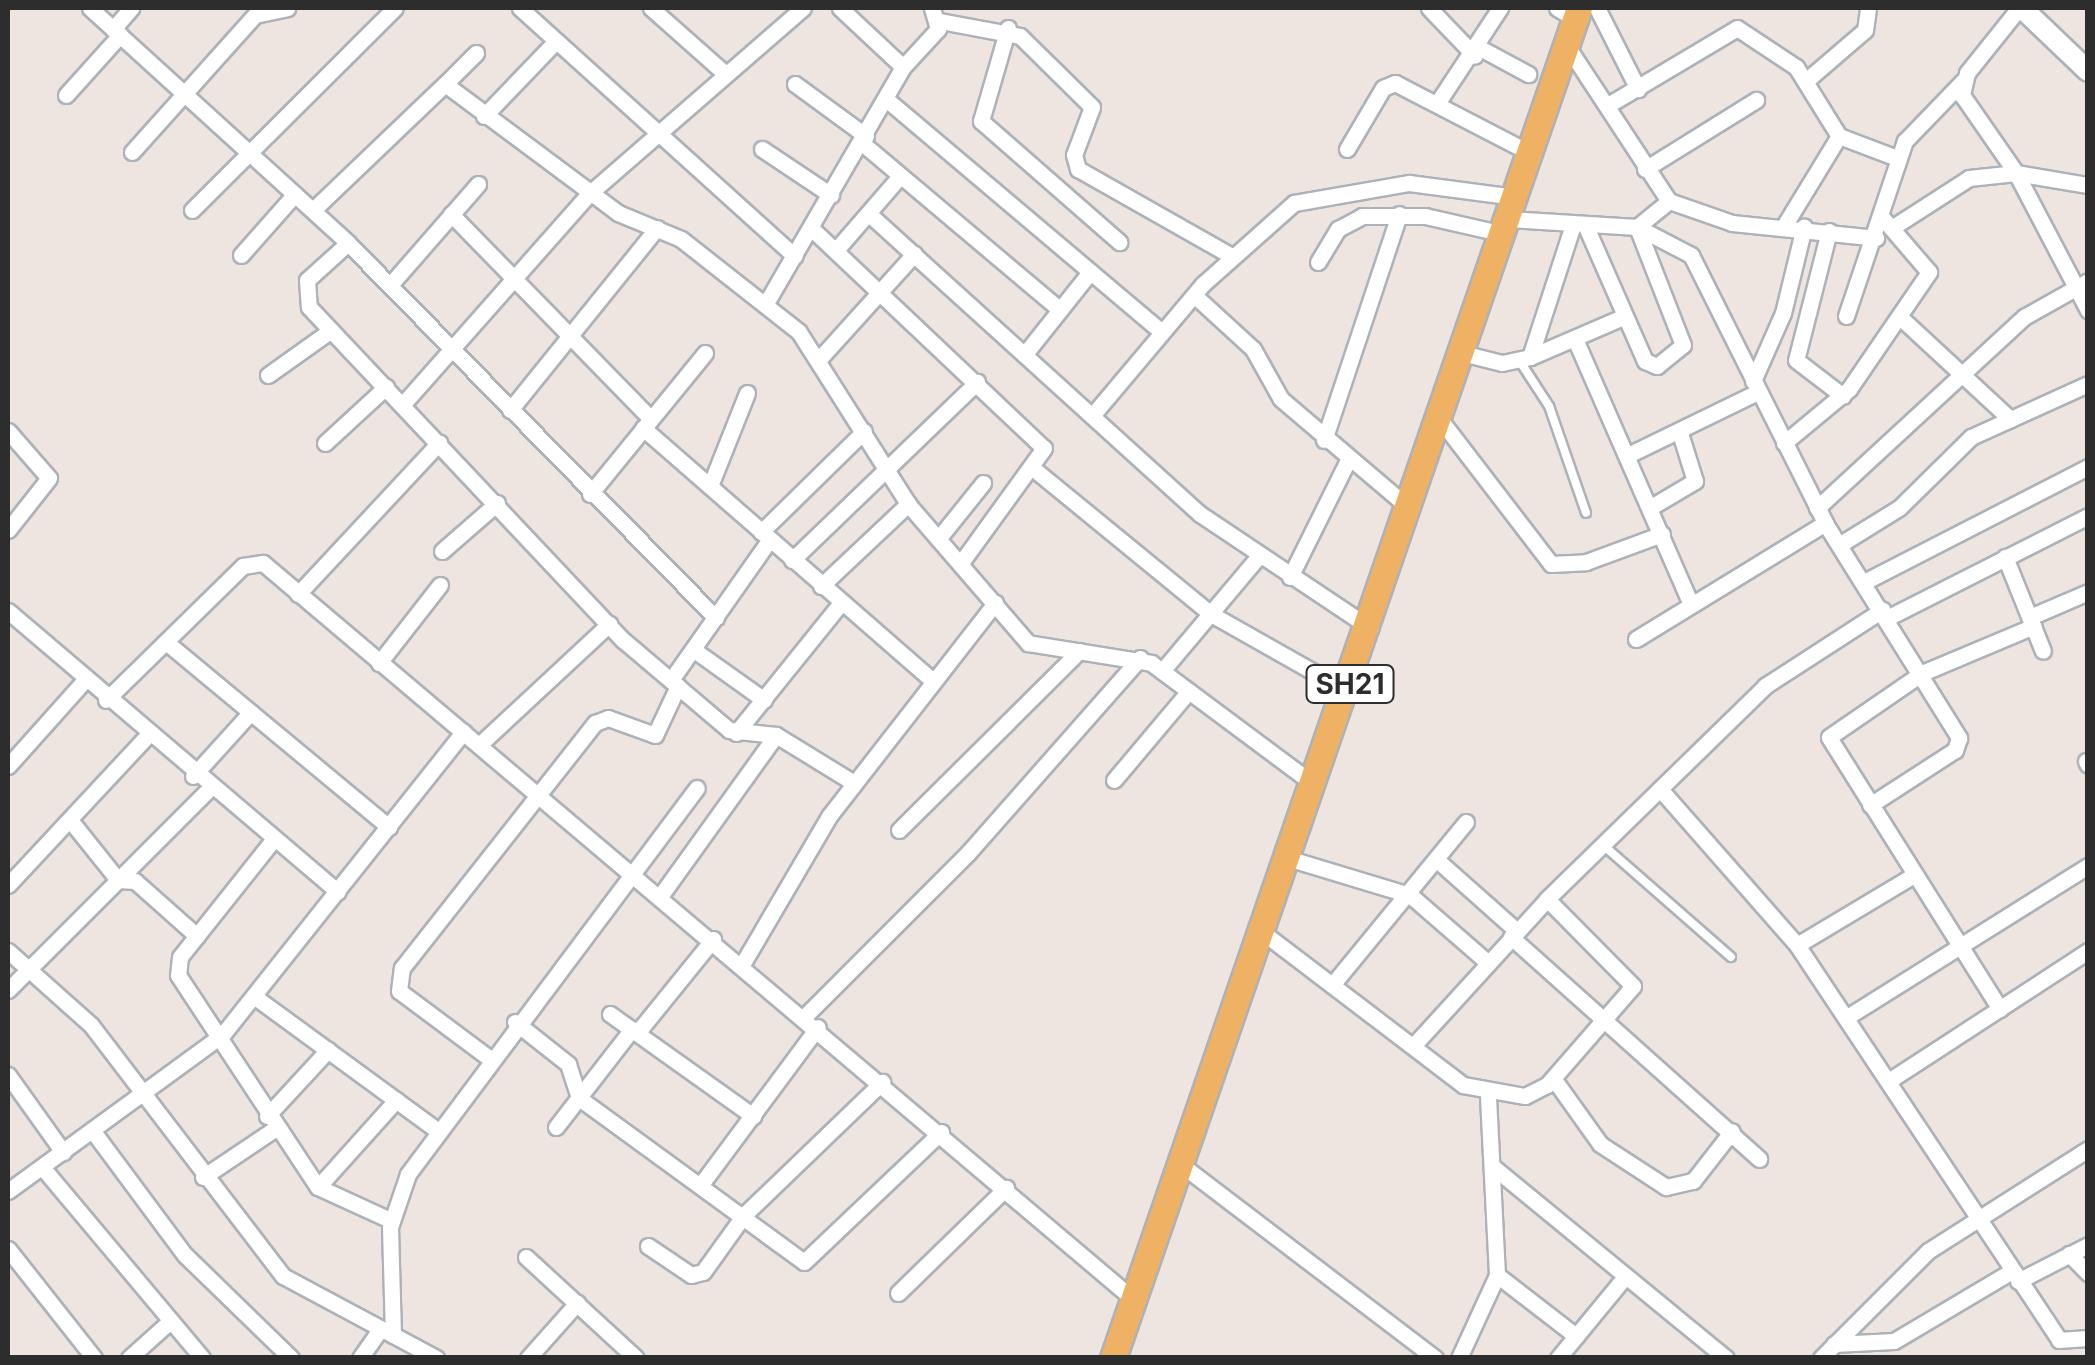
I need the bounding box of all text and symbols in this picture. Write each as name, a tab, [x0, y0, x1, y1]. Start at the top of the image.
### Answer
road number: SH21	[1305, 661, 1395, 707]

